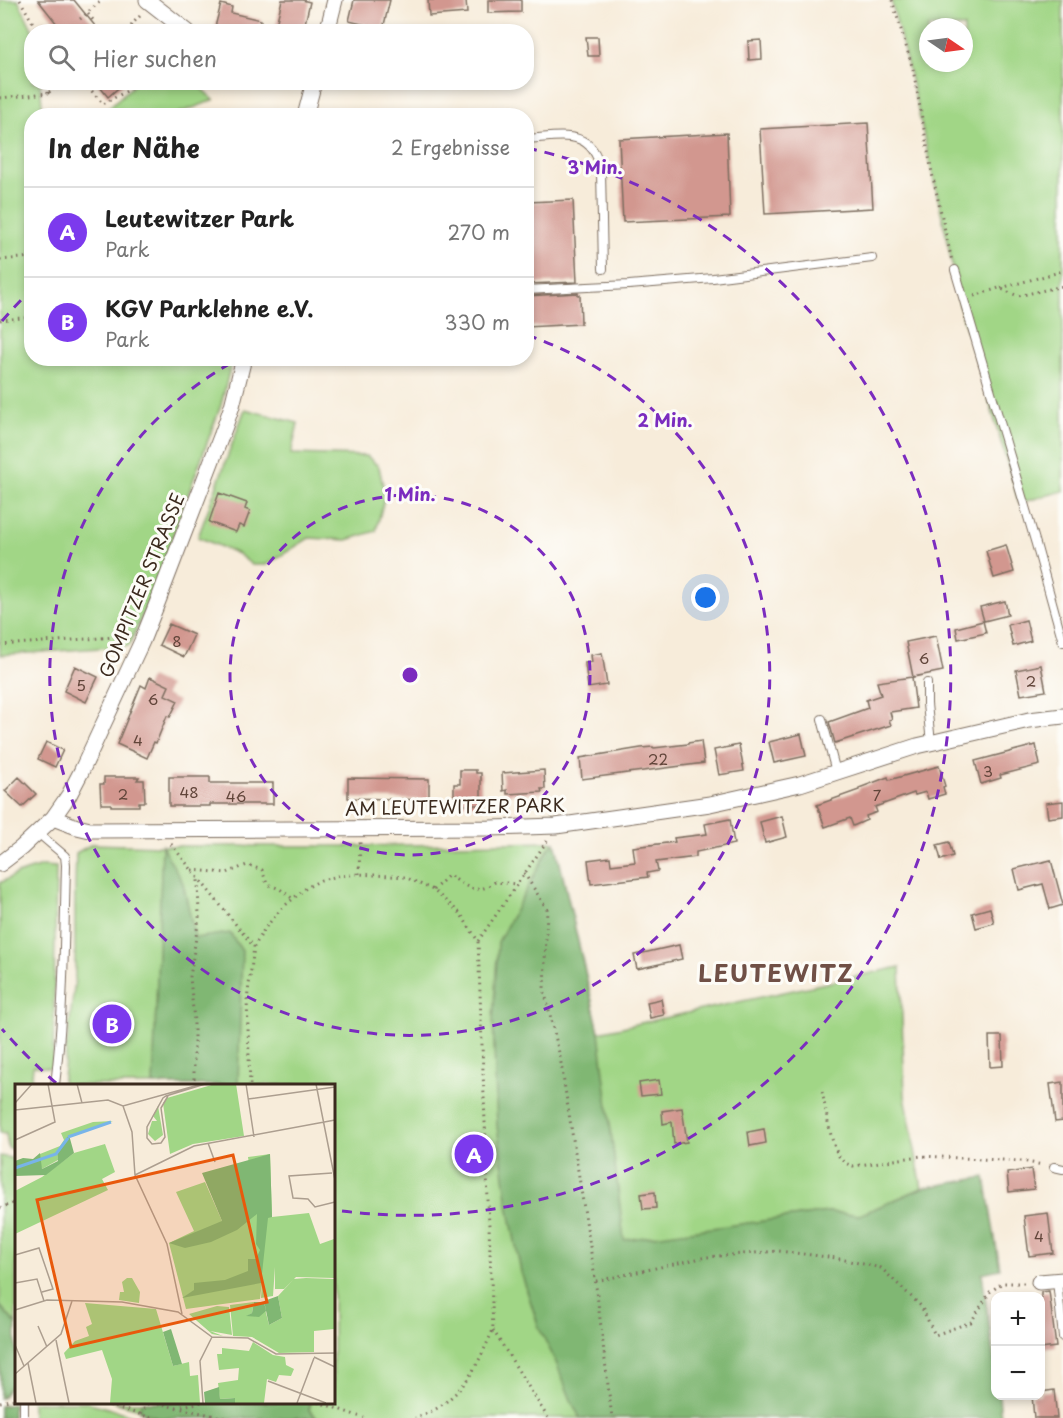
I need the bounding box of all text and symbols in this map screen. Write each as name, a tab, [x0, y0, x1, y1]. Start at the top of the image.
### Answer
north arrow	[919, 18, 973, 72]
search box	[24, 24, 534, 90]
icon: search	[45, 41, 78, 74]
text: Hier suchen	[93, 41, 217, 74]
text: In der Nähe	[48, 128, 200, 167]
text: 2 Ergebnisse	[391, 132, 510, 162]
text: 3 Min.	[567, 153, 623, 180]
text: Leutewitzer Park	[105, 201, 294, 234]
text: A	[60, 217, 75, 247]
text: 270 m	[447, 217, 510, 247]
text: Park	[105, 234, 150, 264]
text: KGV Parklehne e.V.	[105, 291, 314, 324]
text: B	[61, 307, 74, 337]
text: 330 m	[444, 307, 510, 337]
text: Park	[105, 324, 150, 354]
text: 2 Min.	[637, 406, 693, 433]
text: 1 Min.	[384, 480, 436, 507]
street label: GOMPITZER STRASSE	[92, 489, 190, 681]
your location	[691, 583, 720, 612]
house number: 8	[172, 629, 182, 652]
house number: 6	[919, 646, 929, 669]
centre of rings	[400, 665, 420, 685]
house number: 2	[1026, 669, 1036, 692]
house number: 5	[76, 673, 86, 696]
house number: 6	[148, 687, 158, 710]
house number: 4	[133, 728, 143, 751]
house number: 22	[648, 747, 668, 770]
house number: 3	[983, 759, 993, 782]
house number: 48	[179, 780, 199, 803]
house number: 2	[118, 782, 128, 805]
house number: 7	[873, 783, 882, 806]
house number: 46	[226, 784, 246, 807]
street label: AM LEUTEWITZER PARK	[345, 791, 565, 821]
district label: LEUTEWITZ	[698, 954, 854, 990]
pin: B	[92, 1002, 132, 1046]
inset map	[15, 1084, 334, 1403]
pin: A	[454, 1132, 494, 1176]
house number: 4	[1034, 1224, 1044, 1247]
map controls	[991, 1292, 1045, 1400]
button: +	[991, 1292, 1045, 1346]
button: −	[991, 1346, 1045, 1400]

